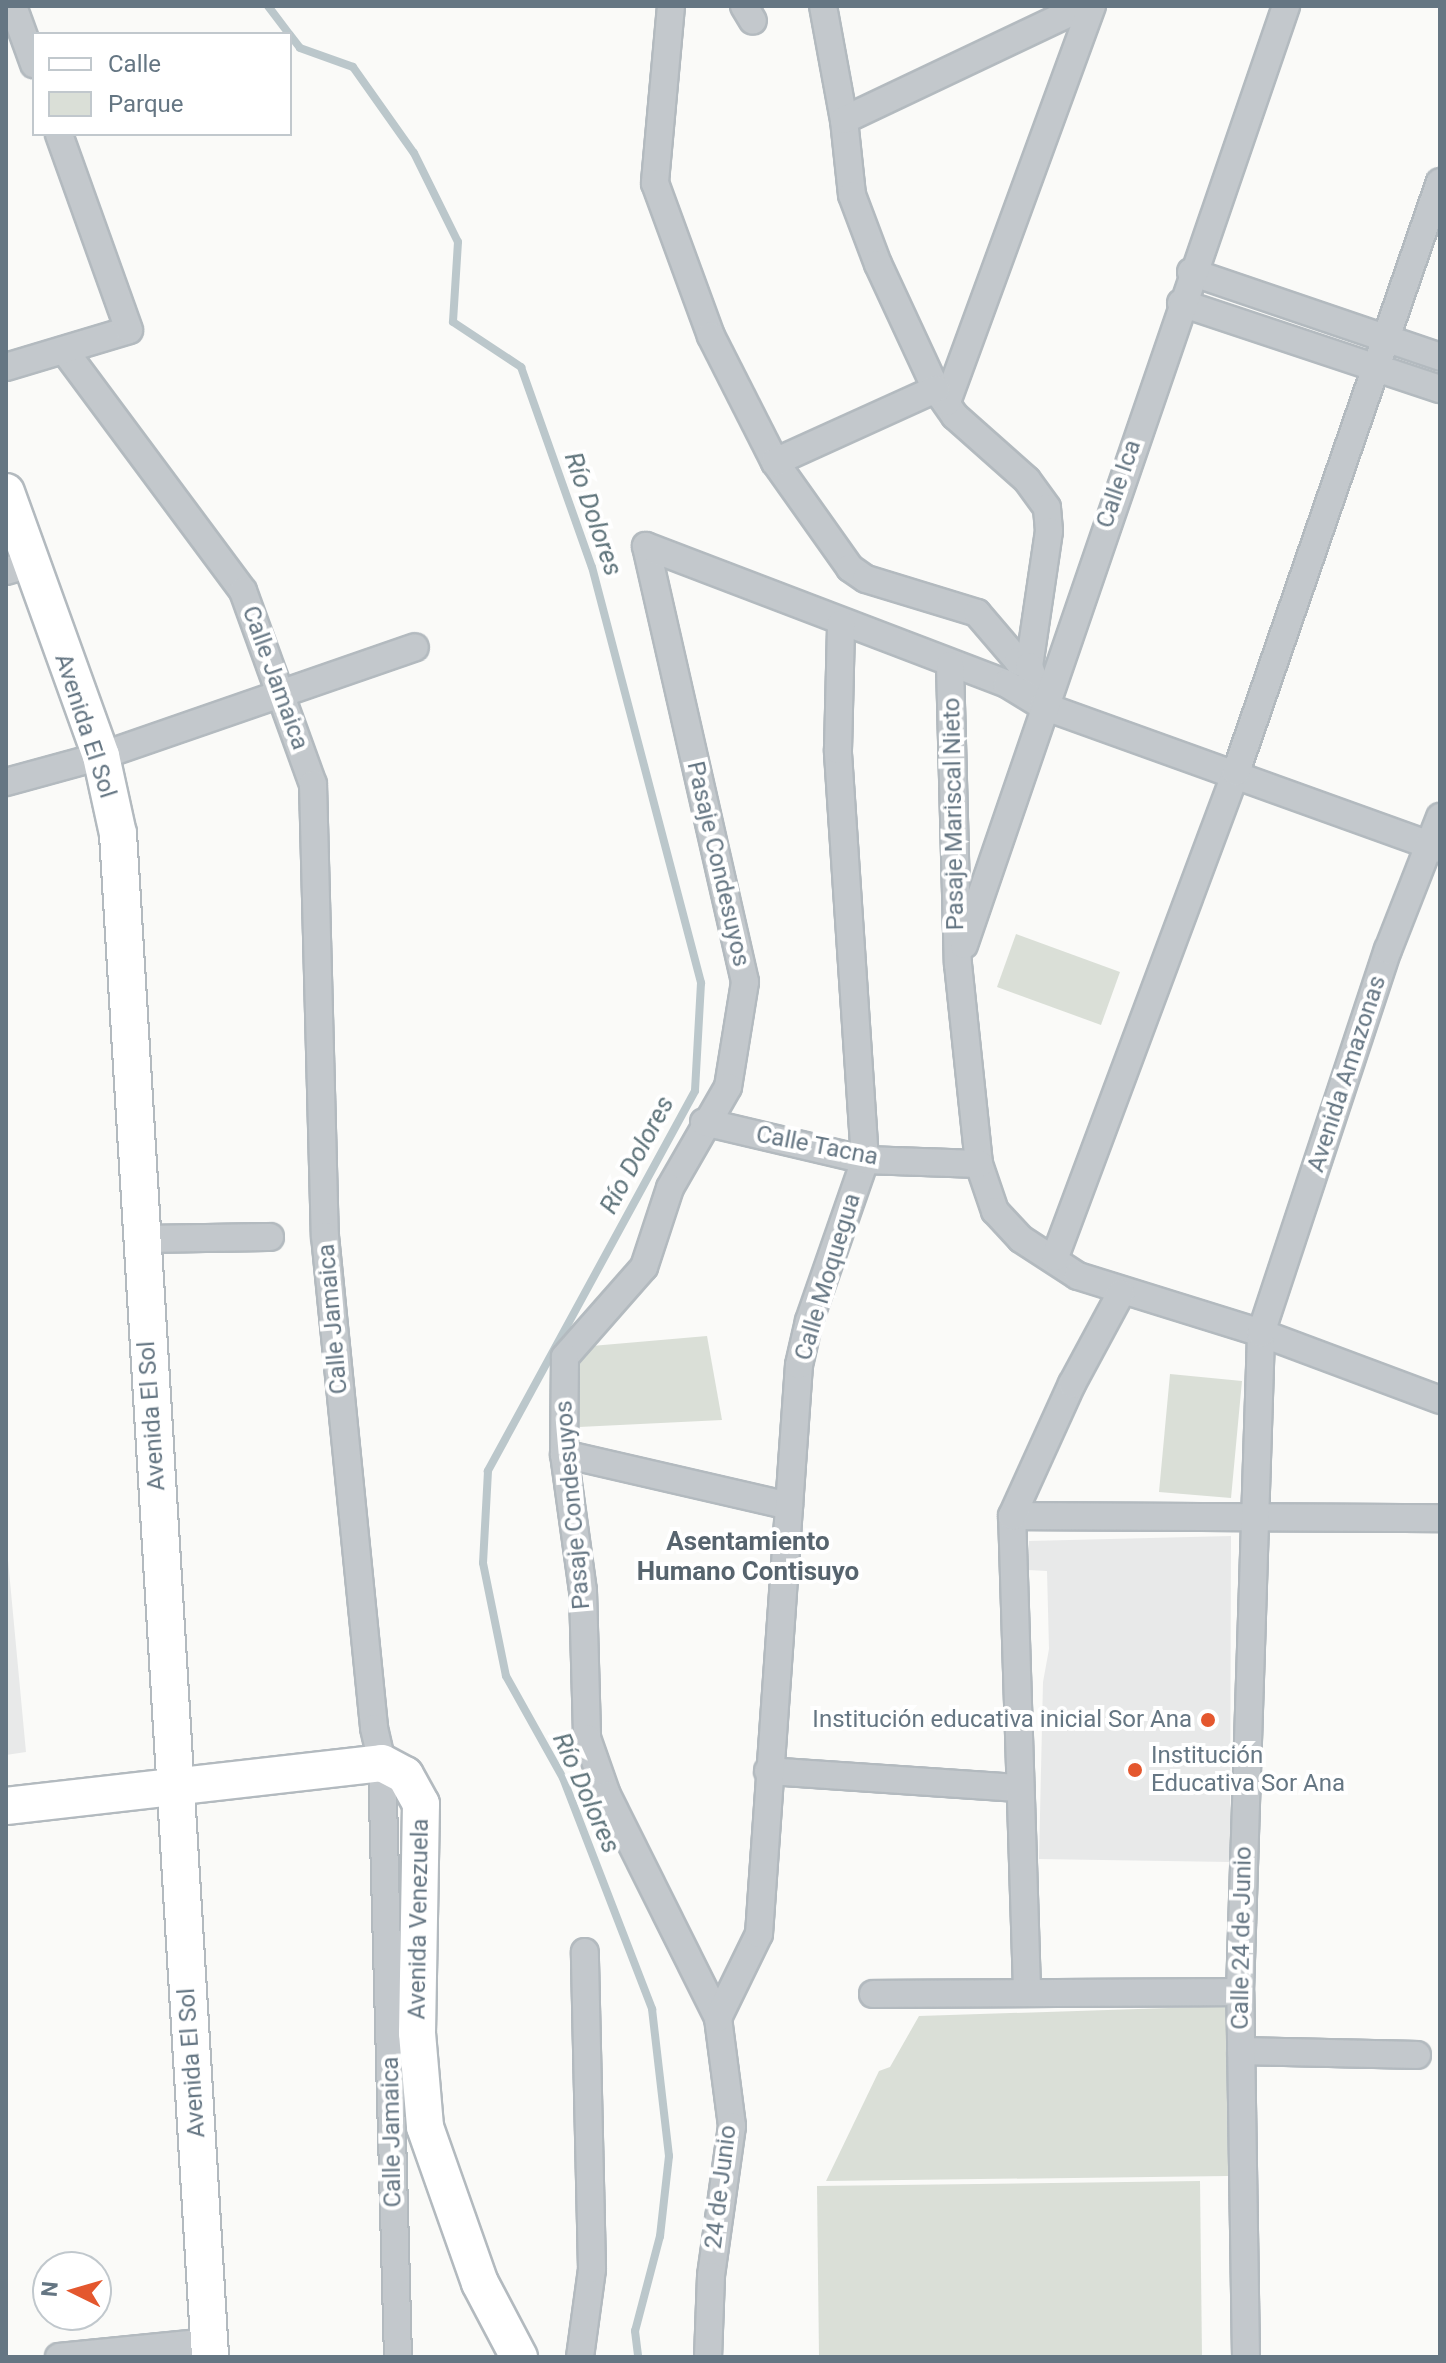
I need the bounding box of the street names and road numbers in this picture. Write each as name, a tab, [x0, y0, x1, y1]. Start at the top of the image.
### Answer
street label: Calle Ica	[1091, 436, 1147, 532]
street label: Calle Jamaica	[236, 602, 314, 754]
street label: Avenida El Sol	[48, 650, 122, 802]
street label: Pasaje Mariscal Nieto	[938, 697, 970, 931]
street label: Pasaje Condesuyos	[680, 759, 756, 969]
street label: Avenida Amazonas	[1302, 972, 1392, 1176]
street label: Calle Tacna	[753, 1120, 881, 1172]
street label: Calle Moquegua	[789, 1190, 867, 1364]
street label: Calle Jamaica	[312, 1243, 354, 1395]
street label: Avenida El Sol	[132, 1340, 172, 1492]
street label: Pasaje Condesuyos	[550, 1399, 596, 1611]
street label: Avenida Venezuela	[403, 1818, 435, 2020]
street label: Calle 24 de Junio	[1226, 1846, 1258, 2030]
street label: Avenida El Sol	[172, 1987, 212, 2139]
street label: Calle Jamaica	[376, 2056, 408, 2208]
street label: 24 de Junio	[699, 2124, 743, 2250]

